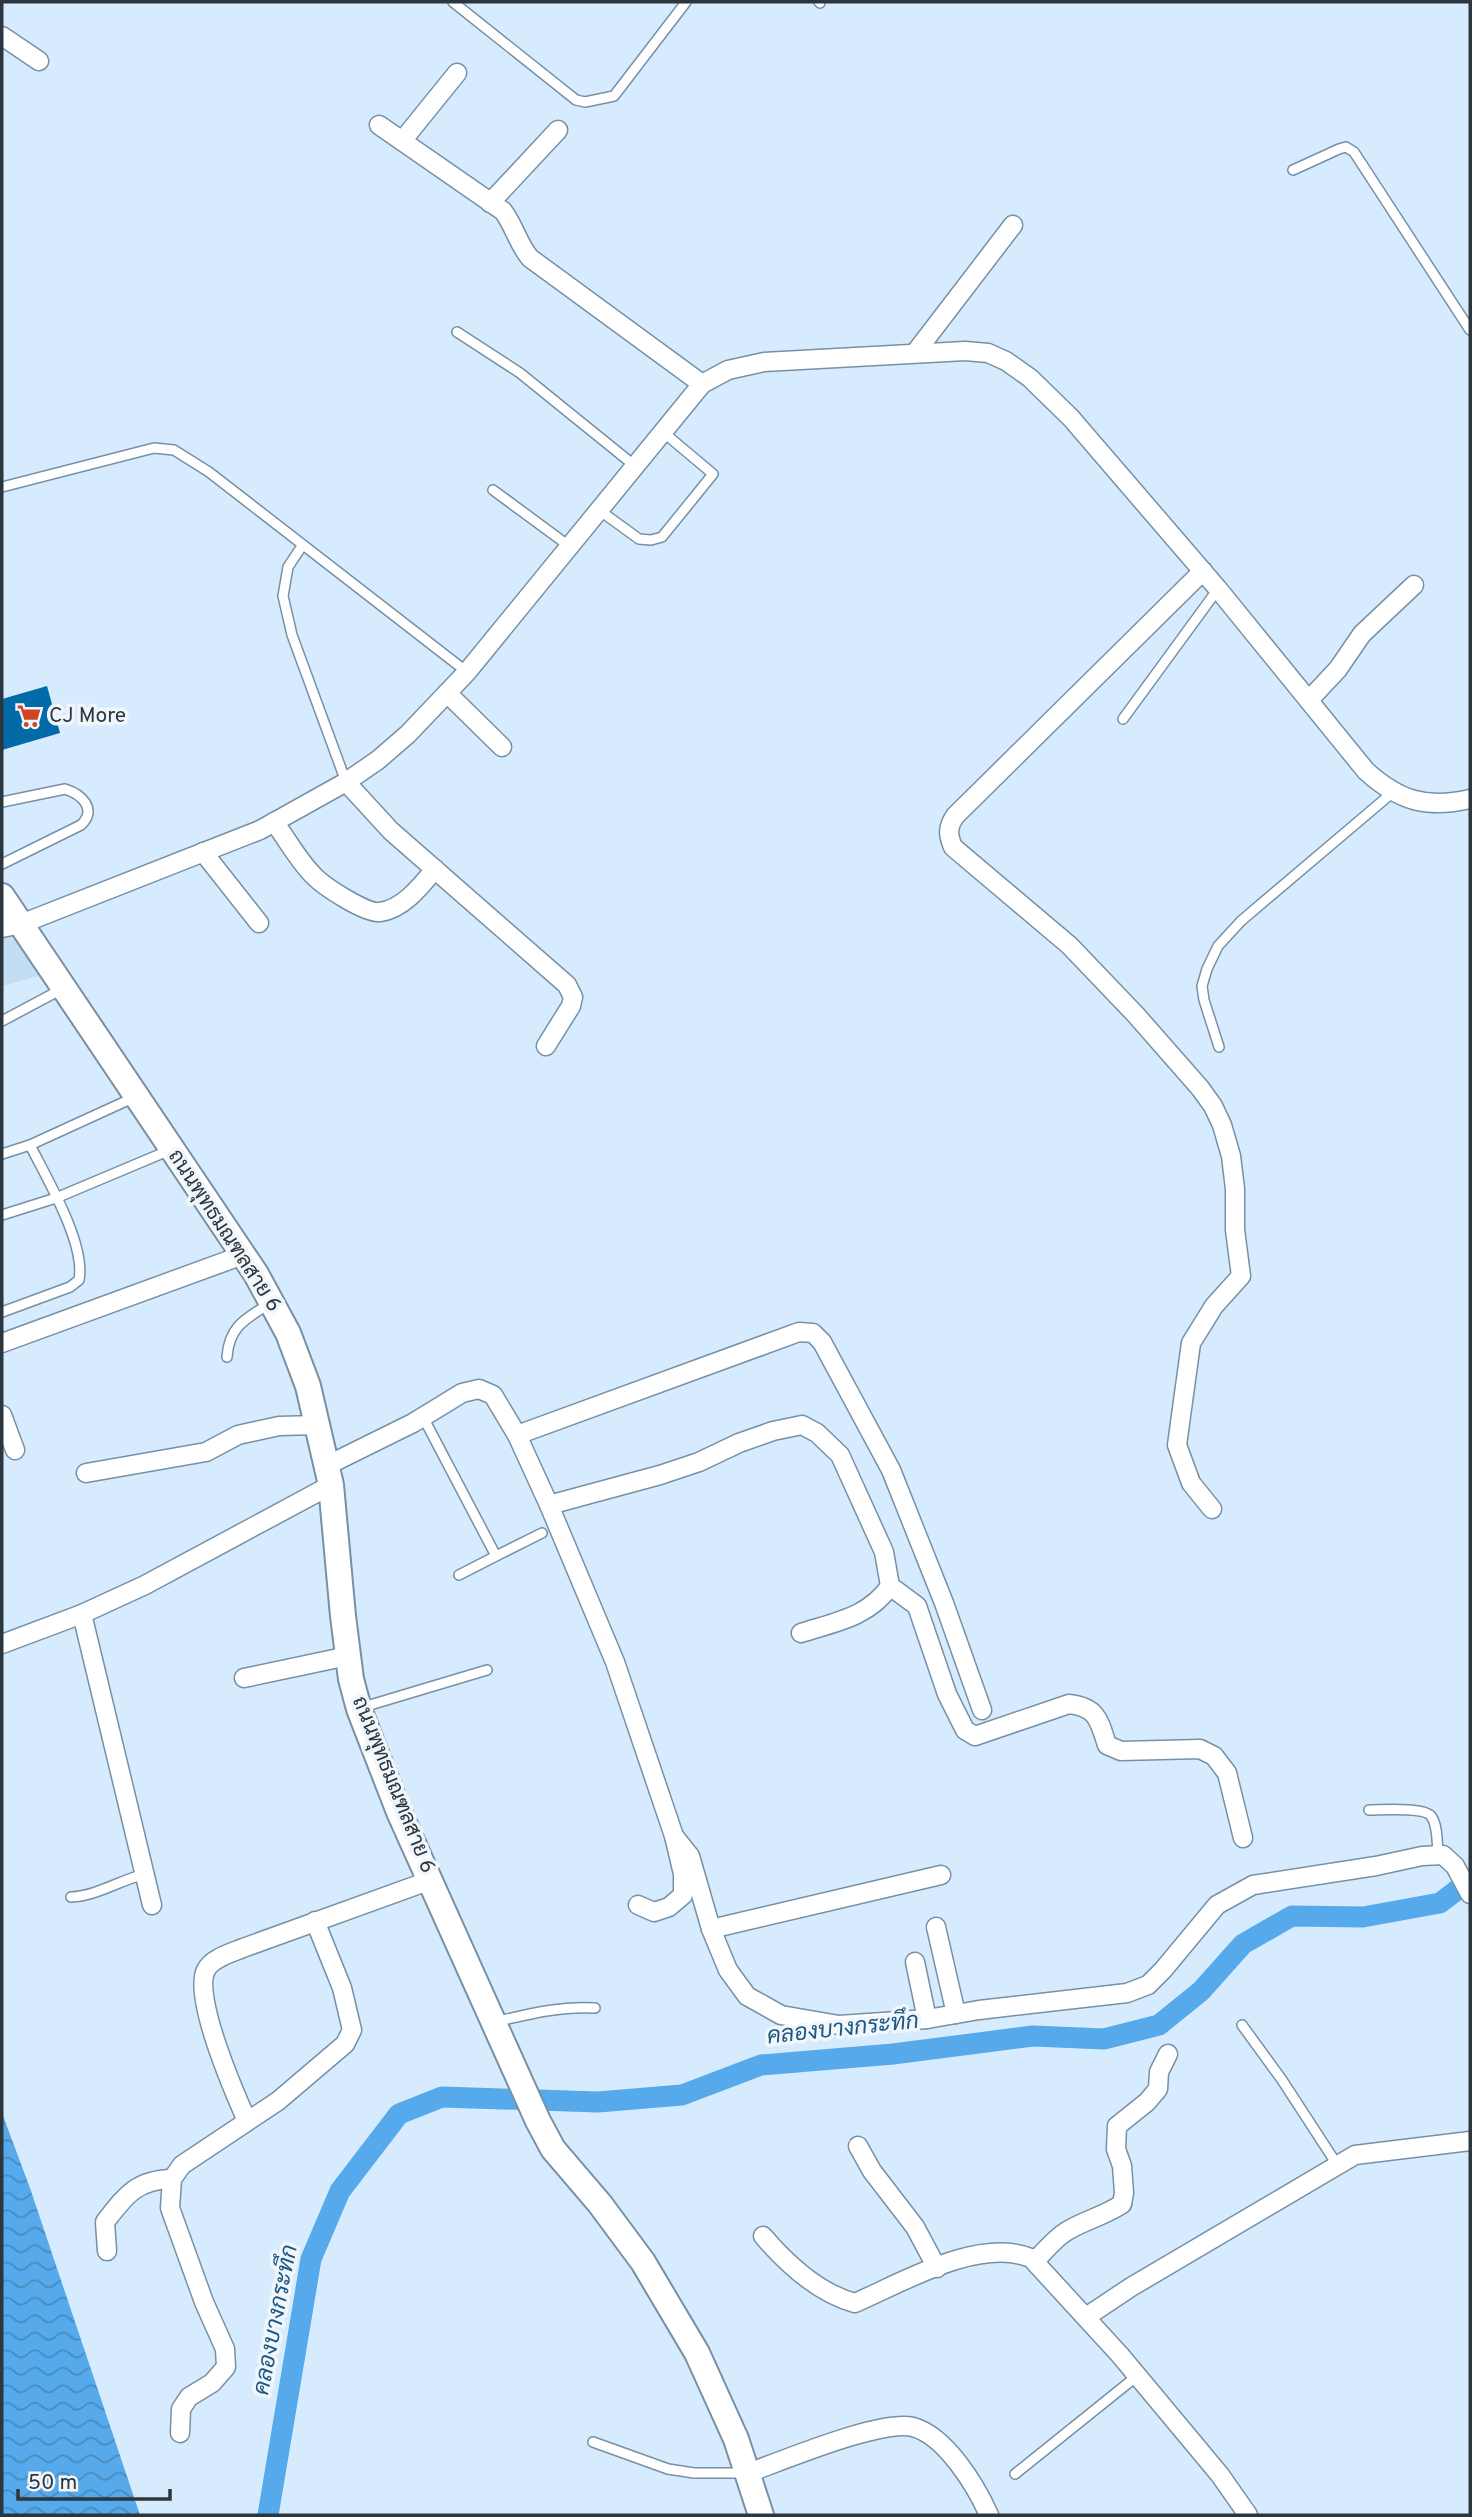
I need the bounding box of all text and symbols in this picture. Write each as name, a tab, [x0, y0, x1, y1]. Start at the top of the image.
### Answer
supermarket icon: CJ More	[15, 702, 43, 730]
place label: CJ More	[49, 703, 126, 730]
street label: ถนนพุทธมณฑลสาย 6	[161, 1145, 287, 1317]
street label: ถนนพุทธมณฑลสาย 6	[345, 1693, 441, 1877]
water label: คลองบางกระทึก	[765, 2006, 920, 2052]
water label: คลองบางกระทึก	[246, 2242, 306, 2398]
scale bar	[18, 2458, 170, 2502]
text: 50 m	[28, 2470, 77, 2497]

